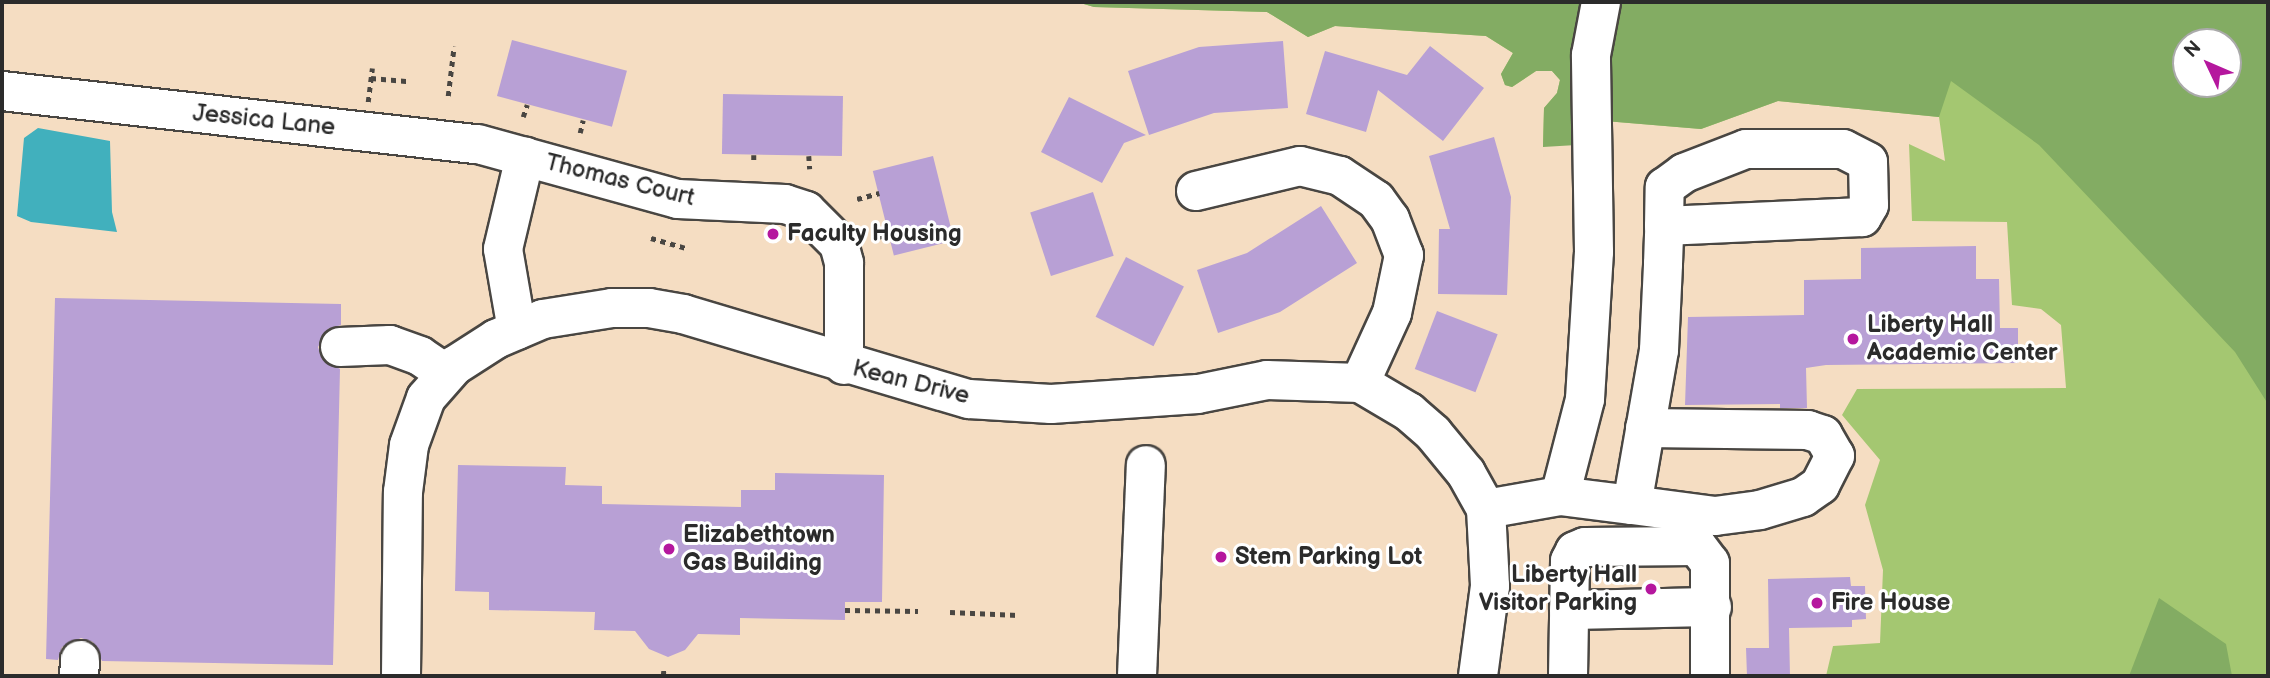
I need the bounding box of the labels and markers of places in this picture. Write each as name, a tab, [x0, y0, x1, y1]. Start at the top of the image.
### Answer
place label: Faculty Housing	[787, 220, 962, 248]
marker: Faculty Housing	[765, 226, 781, 242]
place label: Liberty Hall Academic Center	[1867, 311, 2058, 367]
marker: Liberty Hall Academic Center	[1845, 331, 1861, 347]
place label: Elizabethtown Gas Building	[683, 521, 835, 577]
marker: Elizabethtown Gas Building	[661, 541, 677, 557]
place label: Stem Parking Lot	[1235, 543, 1422, 571]
marker: Stem Parking Lot	[1213, 549, 1229, 565]
place label: Liberty Hall Visitor Parking	[1479, 561, 1637, 617]
marker: Liberty Hall Visitor Parking	[1643, 581, 1659, 597]
place label: Fire House	[1831, 589, 1950, 617]
marker: Fire House	[1809, 595, 1825, 611]

